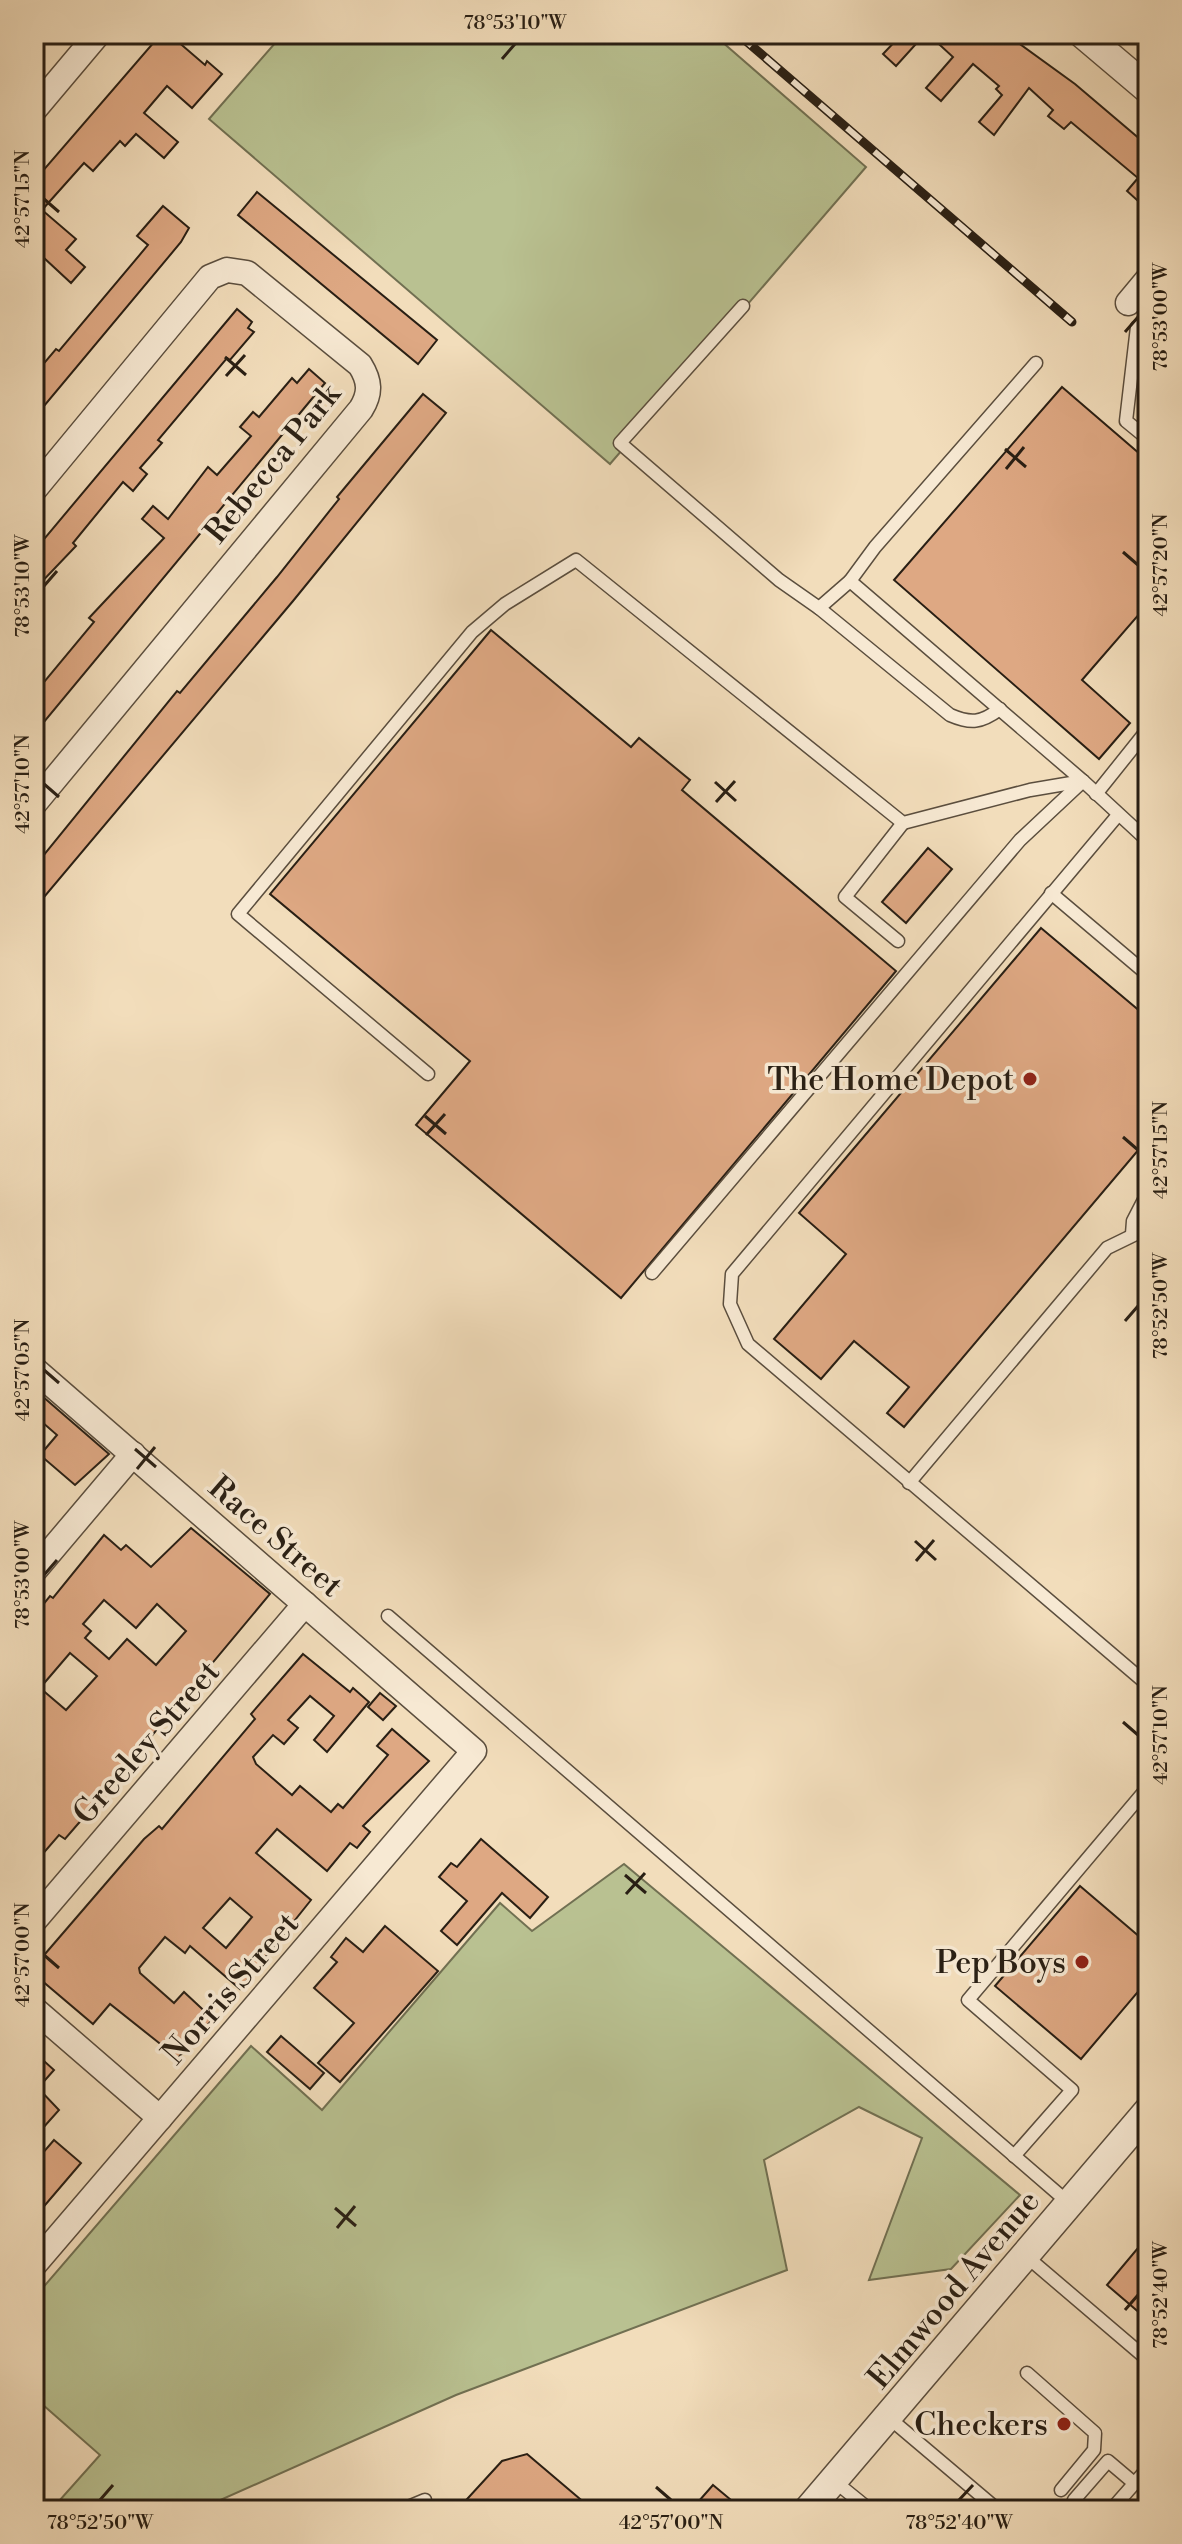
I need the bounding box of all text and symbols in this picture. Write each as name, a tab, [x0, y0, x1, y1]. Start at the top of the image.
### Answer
text: 78°53'10"W	[463, 11, 567, 36]
text: 42°57'15"N	[11, 150, 36, 248]
text: 78°53'00"W	[1149, 262, 1174, 371]
street label: Rebecca Park	[196, 374, 351, 552]
text: 42°57'20"N	[1149, 513, 1174, 616]
text: 78°53'10"W	[11, 534, 36, 638]
text: 42°57'10"N	[11, 734, 36, 834]
place label: The Home Depot	[767, 1060, 1014, 1100]
marker: The Home Depot	[1021, 1070, 1039, 1088]
text: 42°57'15"N	[1149, 1101, 1174, 1199]
text: 78°52'50"W	[1149, 1252, 1174, 1359]
text: 42°57'05"N	[11, 1319, 36, 1421]
street label: Race Street	[200, 1468, 351, 1606]
text: 78°53'00"W	[11, 1520, 36, 1629]
street label: Greeley Street	[65, 1653, 229, 1833]
text: 42°57'10"N	[1149, 1685, 1174, 1785]
text: 42°57'00"N	[11, 1903, 36, 2007]
street label: Norris Street	[154, 1904, 308, 2073]
place label: Pep Boys	[936, 1943, 1066, 1983]
marker: Pep Boys	[1073, 1953, 1091, 1971]
street label: Elmwood Avenue	[859, 2182, 1049, 2397]
text: 78°52'40"W	[1149, 2240, 1174, 2349]
place label: Checkers	[914, 2405, 1048, 2445]
marker: Checkers	[1055, 2415, 1073, 2433]
text: 78°52'50"W	[47, 2511, 154, 2536]
text: 42°57'00"N	[619, 2511, 723, 2536]
text: 78°52'40"W	[905, 2511, 1014, 2536]

